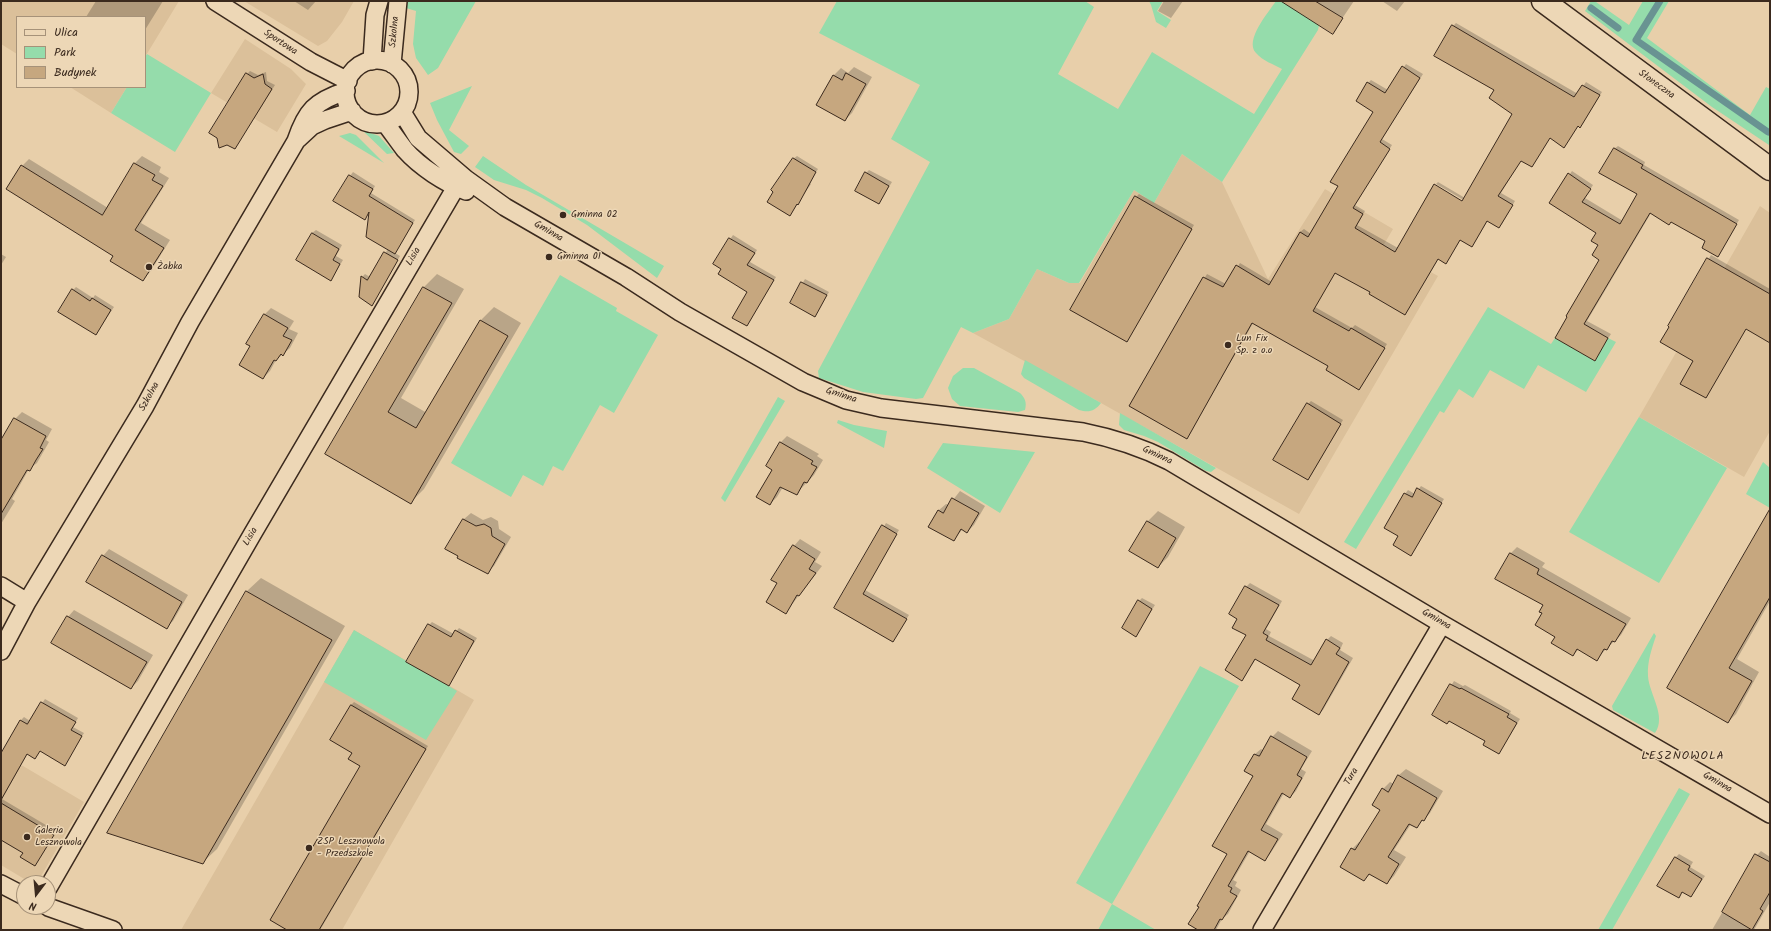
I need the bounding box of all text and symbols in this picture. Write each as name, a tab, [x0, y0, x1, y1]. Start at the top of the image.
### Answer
legend	[16, 16, 146, 88]
street label: Szkolna	[388, 16, 402, 48]
text: Ulica	[54, 23, 78, 42]
street label: Sportowa	[261, 28, 299, 58]
text: Park	[54, 43, 76, 62]
text: Budynek	[54, 63, 96, 82]
street label: Słoneczna	[1635, 68, 1677, 102]
place label: Gminna 02	[571, 209, 618, 221]
marker: Gminna 02	[558, 210, 568, 220]
street label: Gminna	[531, 219, 565, 245]
street label: Lisia	[404, 246, 424, 268]
place label: Gminna 01	[557, 251, 601, 263]
marker: Gminna 01	[544, 252, 554, 262]
place label: Żabka	[157, 261, 183, 273]
marker: Żabka	[144, 262, 154, 272]
place label: Lun Fix Sp. z o.o	[1236, 333, 1272, 356]
marker: Lun Fix Sp. z o.o	[1223, 340, 1233, 350]
street label: Szkolna	[137, 380, 163, 414]
street label: Gminna	[824, 385, 858, 407]
street label: Gminna	[1140, 444, 1174, 468]
street label: Lisia	[241, 526, 261, 548]
street label: Gminna	[1419, 607, 1453, 633]
district label: LESZNOWOLA	[1641, 750, 1725, 764]
street label: Tura	[1342, 766, 1362, 788]
street label: Gminna	[1700, 770, 1734, 796]
place label: Galeria Lesznowola	[35, 825, 82, 848]
marker: Galeria Lesznowola	[22, 832, 32, 842]
place label: ZSP Lesznowola - Przedszkole	[317, 836, 385, 860]
marker: ZSP Lesznowola - Przedszkole	[304, 843, 314, 853]
north arrow	[16, 875, 56, 915]
text: N	[27, 896, 39, 915]

